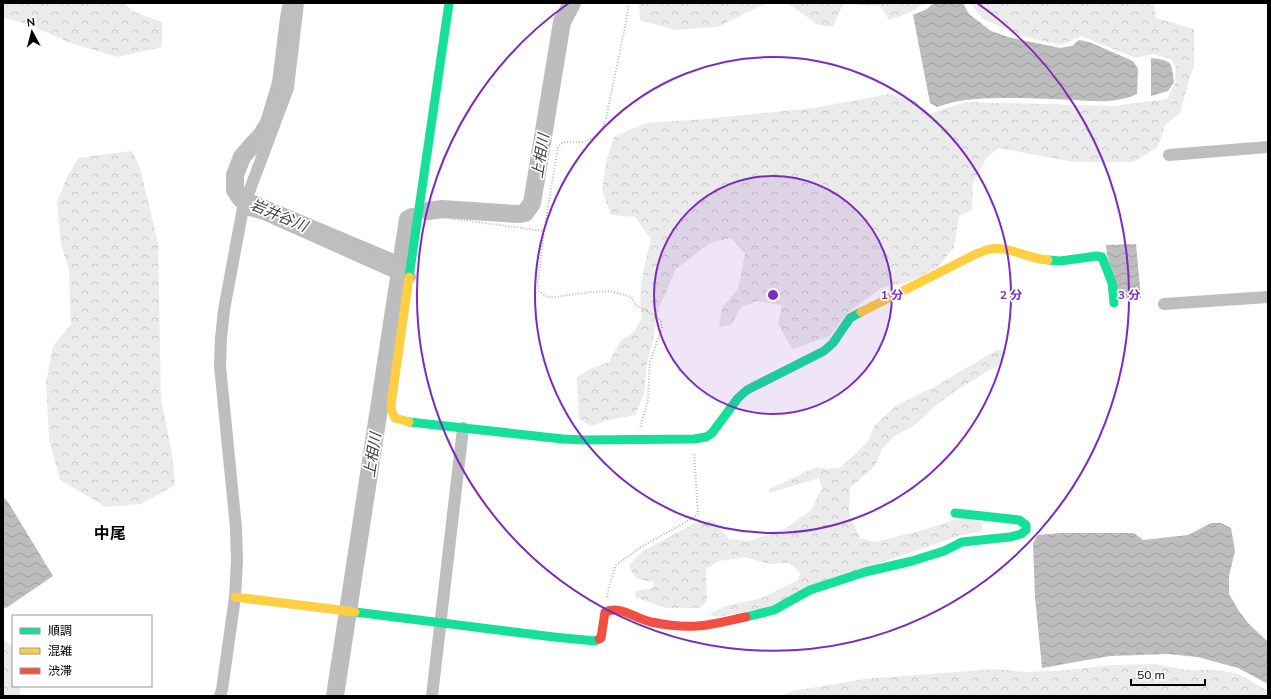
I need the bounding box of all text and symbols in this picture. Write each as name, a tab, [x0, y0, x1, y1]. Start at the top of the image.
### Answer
north arrow	[12, 12, 52, 52]
text: N	[26, 15, 36, 30]
water label: 上相川	[527, 130, 553, 180]
water label: 岩井谷川	[248, 195, 312, 236]
text: 1 分	[881, 287, 903, 302]
text: 2 分	[1000, 287, 1022, 302]
text: 3 分	[1118, 287, 1140, 302]
centre of rings	[766, 288, 780, 302]
water label: 上相川	[359, 429, 385, 479]
district label: 中尾	[94, 523, 126, 543]
legend	[12, 615, 152, 687]
text: 順調	[48, 623, 72, 638]
text: 混雑	[48, 643, 72, 658]
scale bar	[1131, 661, 1205, 687]
text: 渋滞	[48, 663, 72, 678]
text: 50 m	[1137, 667, 1165, 682]

